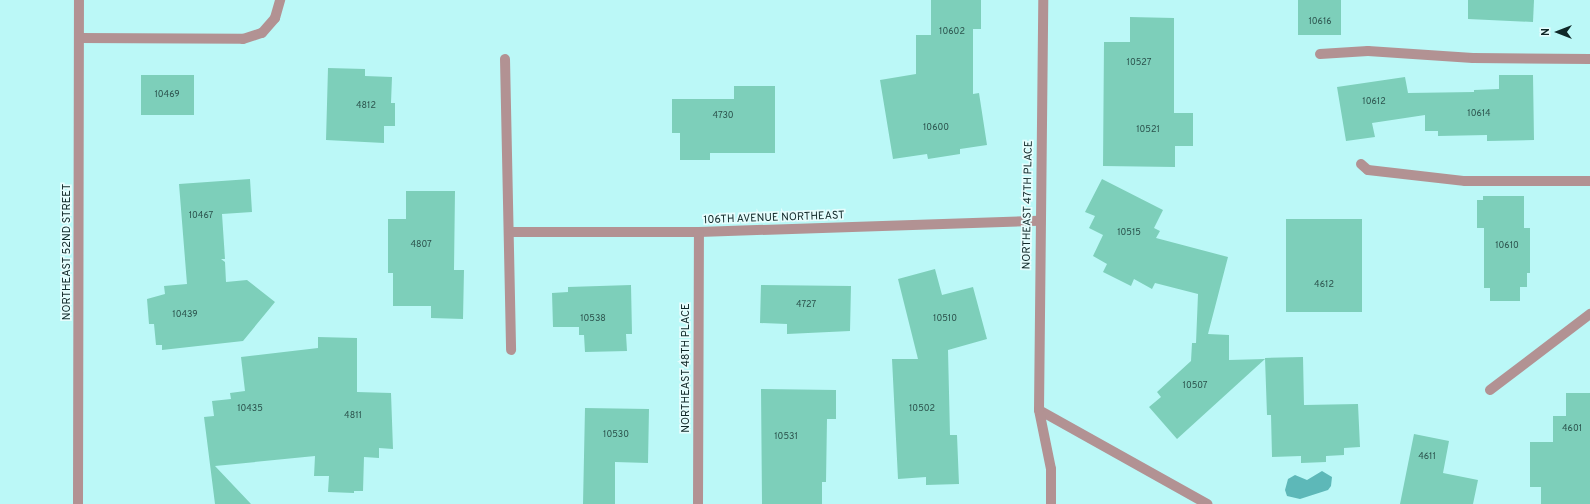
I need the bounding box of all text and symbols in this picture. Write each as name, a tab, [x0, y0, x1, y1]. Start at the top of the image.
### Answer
north arrow	[1538, 12, 1578, 52]
house number: 10616	[1308, 17, 1332, 27]
house number: 10602	[939, 27, 965, 37]
text: N	[1539, 28, 1553, 36]
house number: 10527	[1127, 58, 1151, 68]
house number: 10469	[154, 90, 180, 100]
house number: 10612	[1362, 97, 1386, 107]
house number: 4812	[356, 101, 376, 111]
house number: 10614	[1467, 109, 1491, 119]
house number: 4730	[712, 111, 734, 121]
house number: 10600	[923, 123, 949, 133]
house number: 10521	[1136, 125, 1160, 135]
street label: NORTHEAST 47TH PLACE	[1020, 140, 1036, 270]
street label: NORTHEAST 52ND STREET	[60, 183, 74, 321]
street label: 106TH AVENUE NORTHEAST	[703, 209, 845, 227]
house number: 10467	[189, 211, 213, 221]
house number: 10515	[1117, 228, 1141, 238]
house number: 4807	[410, 240, 432, 250]
house number: 10610	[1495, 241, 1519, 251]
house number: 4612	[1314, 280, 1334, 290]
house number: 4727	[796, 300, 816, 310]
street label: NORTHEAST 48TH PLACE	[679, 303, 693, 433]
house number: 10439	[172, 310, 198, 320]
house number: 10538	[580, 314, 606, 324]
house number: 10510	[933, 314, 957, 324]
house number: 10507	[1183, 381, 1207, 391]
house number: 10435	[237, 404, 263, 414]
house number: 10502	[909, 404, 935, 414]
house number: 4811	[344, 411, 362, 421]
house number: 4601	[1562, 424, 1582, 434]
house number: 10530	[603, 430, 629, 440]
house number: 10531	[774, 432, 798, 442]
house number: 4611	[1418, 452, 1436, 462]

